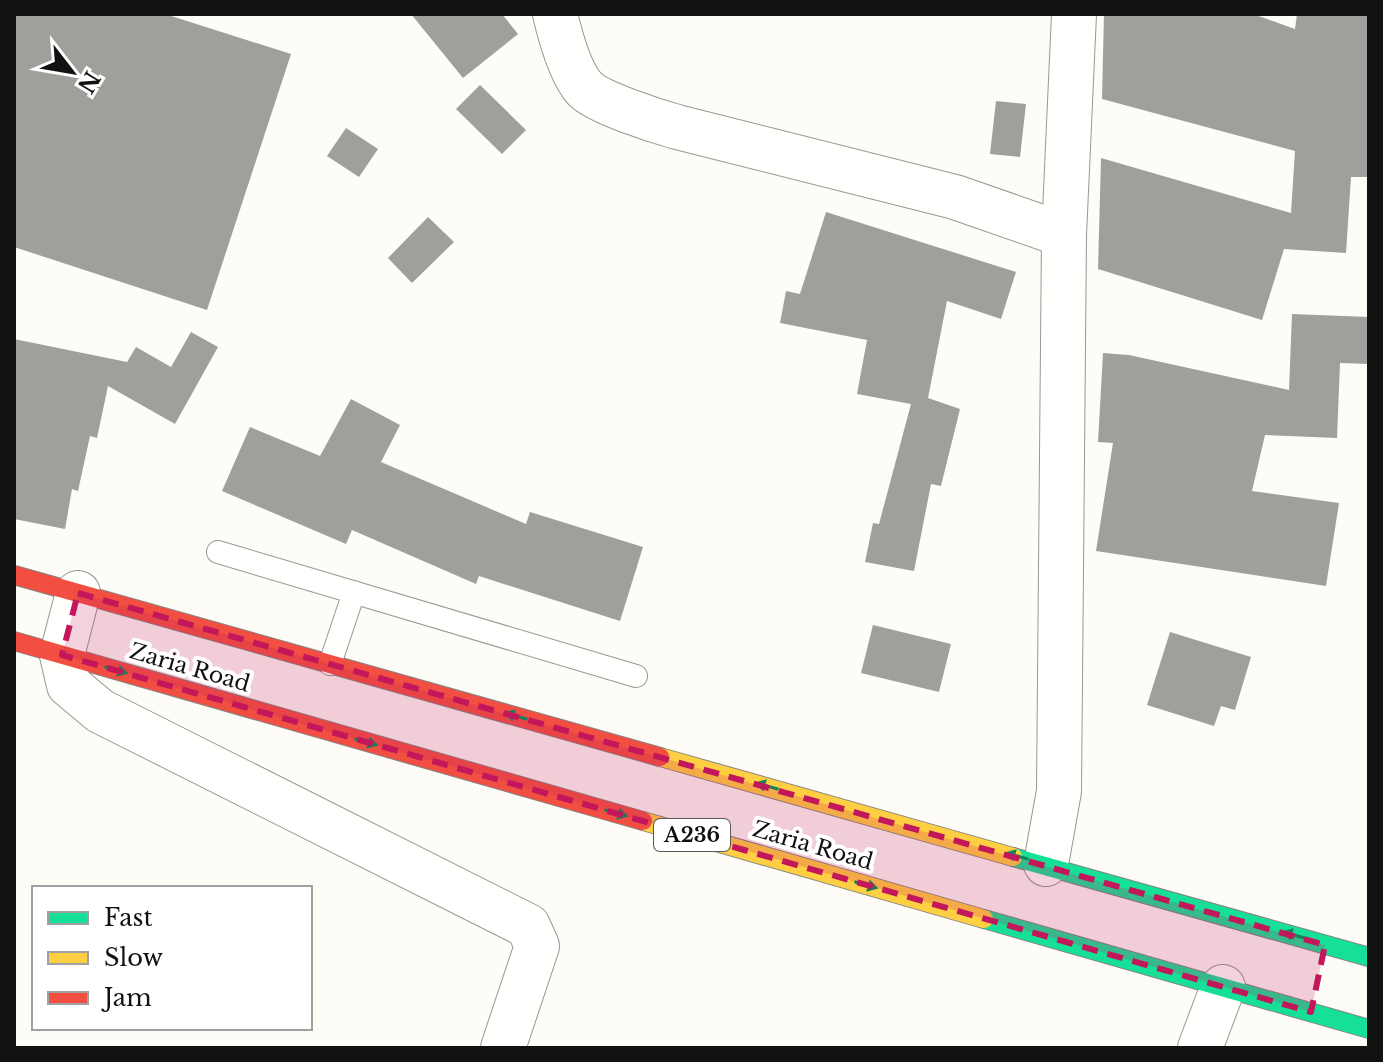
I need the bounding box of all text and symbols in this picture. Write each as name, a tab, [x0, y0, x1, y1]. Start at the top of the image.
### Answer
north arrow	[32, 32, 112, 112]
text: N	[72, 66, 106, 98]
street label: Zaria Road	[127, 637, 253, 698]
one-way arrow	[103, 665, 128, 677]
one-way arrow	[504, 709, 528, 722]
one-way arrow	[354, 736, 378, 749]
one-way arrow	[754, 779, 778, 792]
one-way arrow	[603, 808, 628, 820]
street label: Zaria Road	[750, 815, 876, 876]
road number: A236	[654, 819, 730, 851]
one-way arrow	[1005, 849, 1029, 862]
one-way arrow	[854, 879, 878, 892]
legend	[32, 886, 312, 1030]
text: Fast	[104, 903, 152, 932]
one-way arrow	[1282, 929, 1307, 941]
text: Slow	[104, 943, 163, 972]
text: Jam	[101, 983, 152, 1012]

